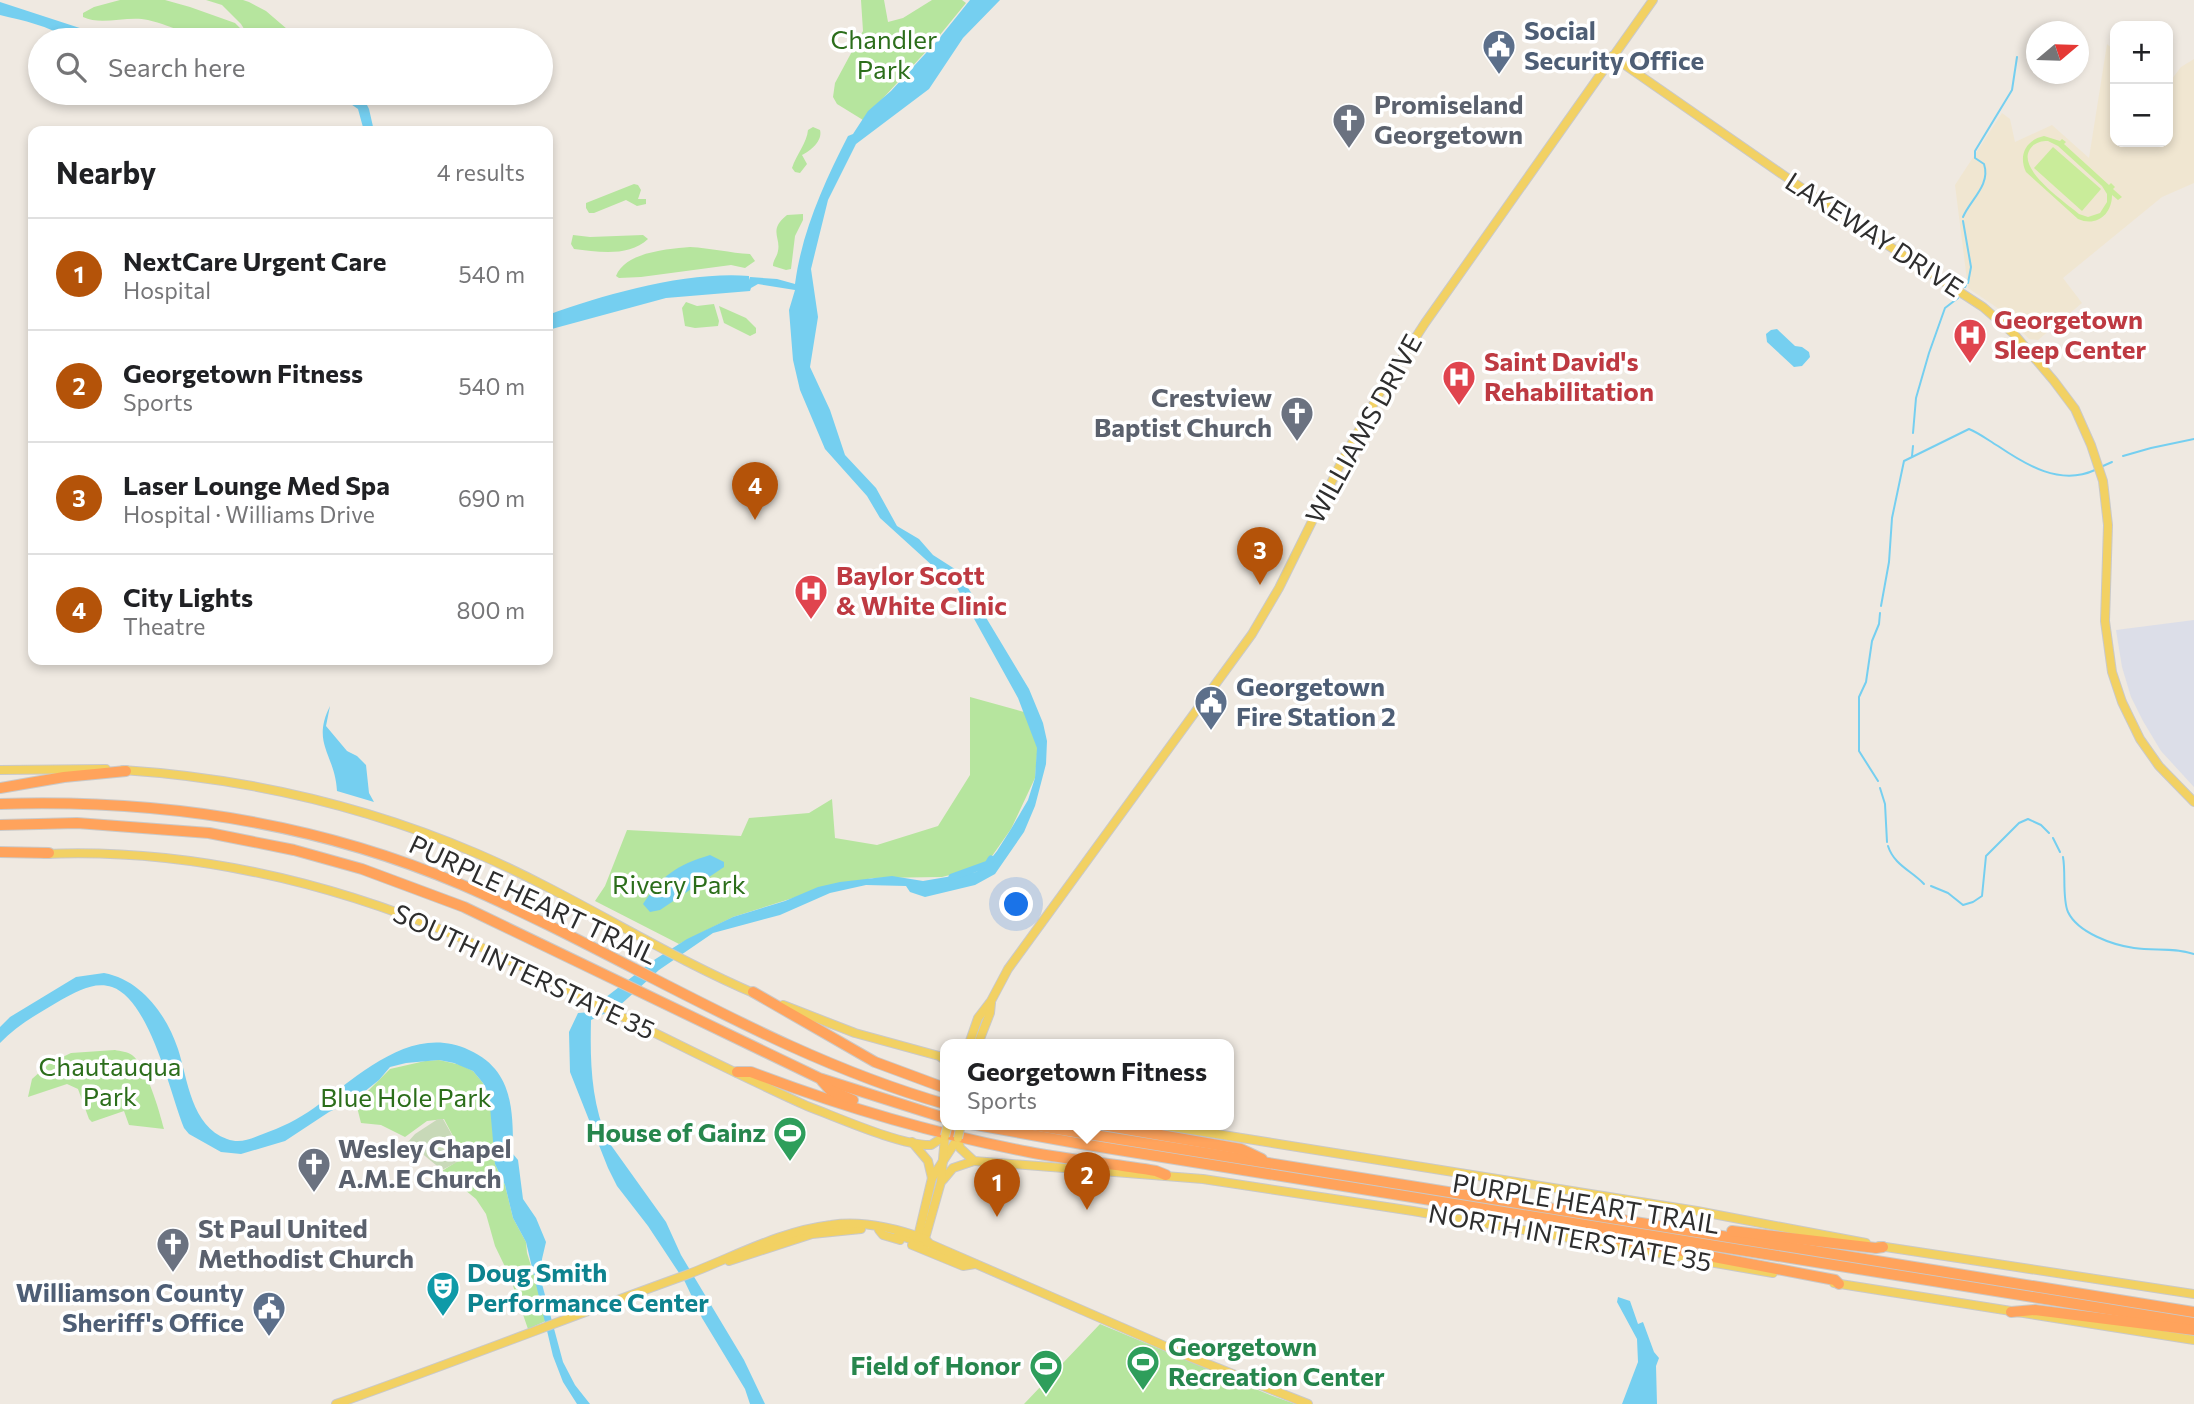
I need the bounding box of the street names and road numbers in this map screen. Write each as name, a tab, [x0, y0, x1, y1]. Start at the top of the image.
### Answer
street label: LAKEWAY DRIVE	[1780, 165, 1969, 303]
street label: WILLIAMS DRIVE	[1298, 328, 1427, 528]
street label: PURPLE HEART TRAIL	[405, 828, 663, 970]
street label: SOUTH INTERSTATE 35	[389, 896, 660, 1045]
street label: PURPLE HEART TRAIL	[1451, 1166, 1722, 1239]
street label: NORTH INTERSTATE 35	[1426, 1196, 1714, 1277]

